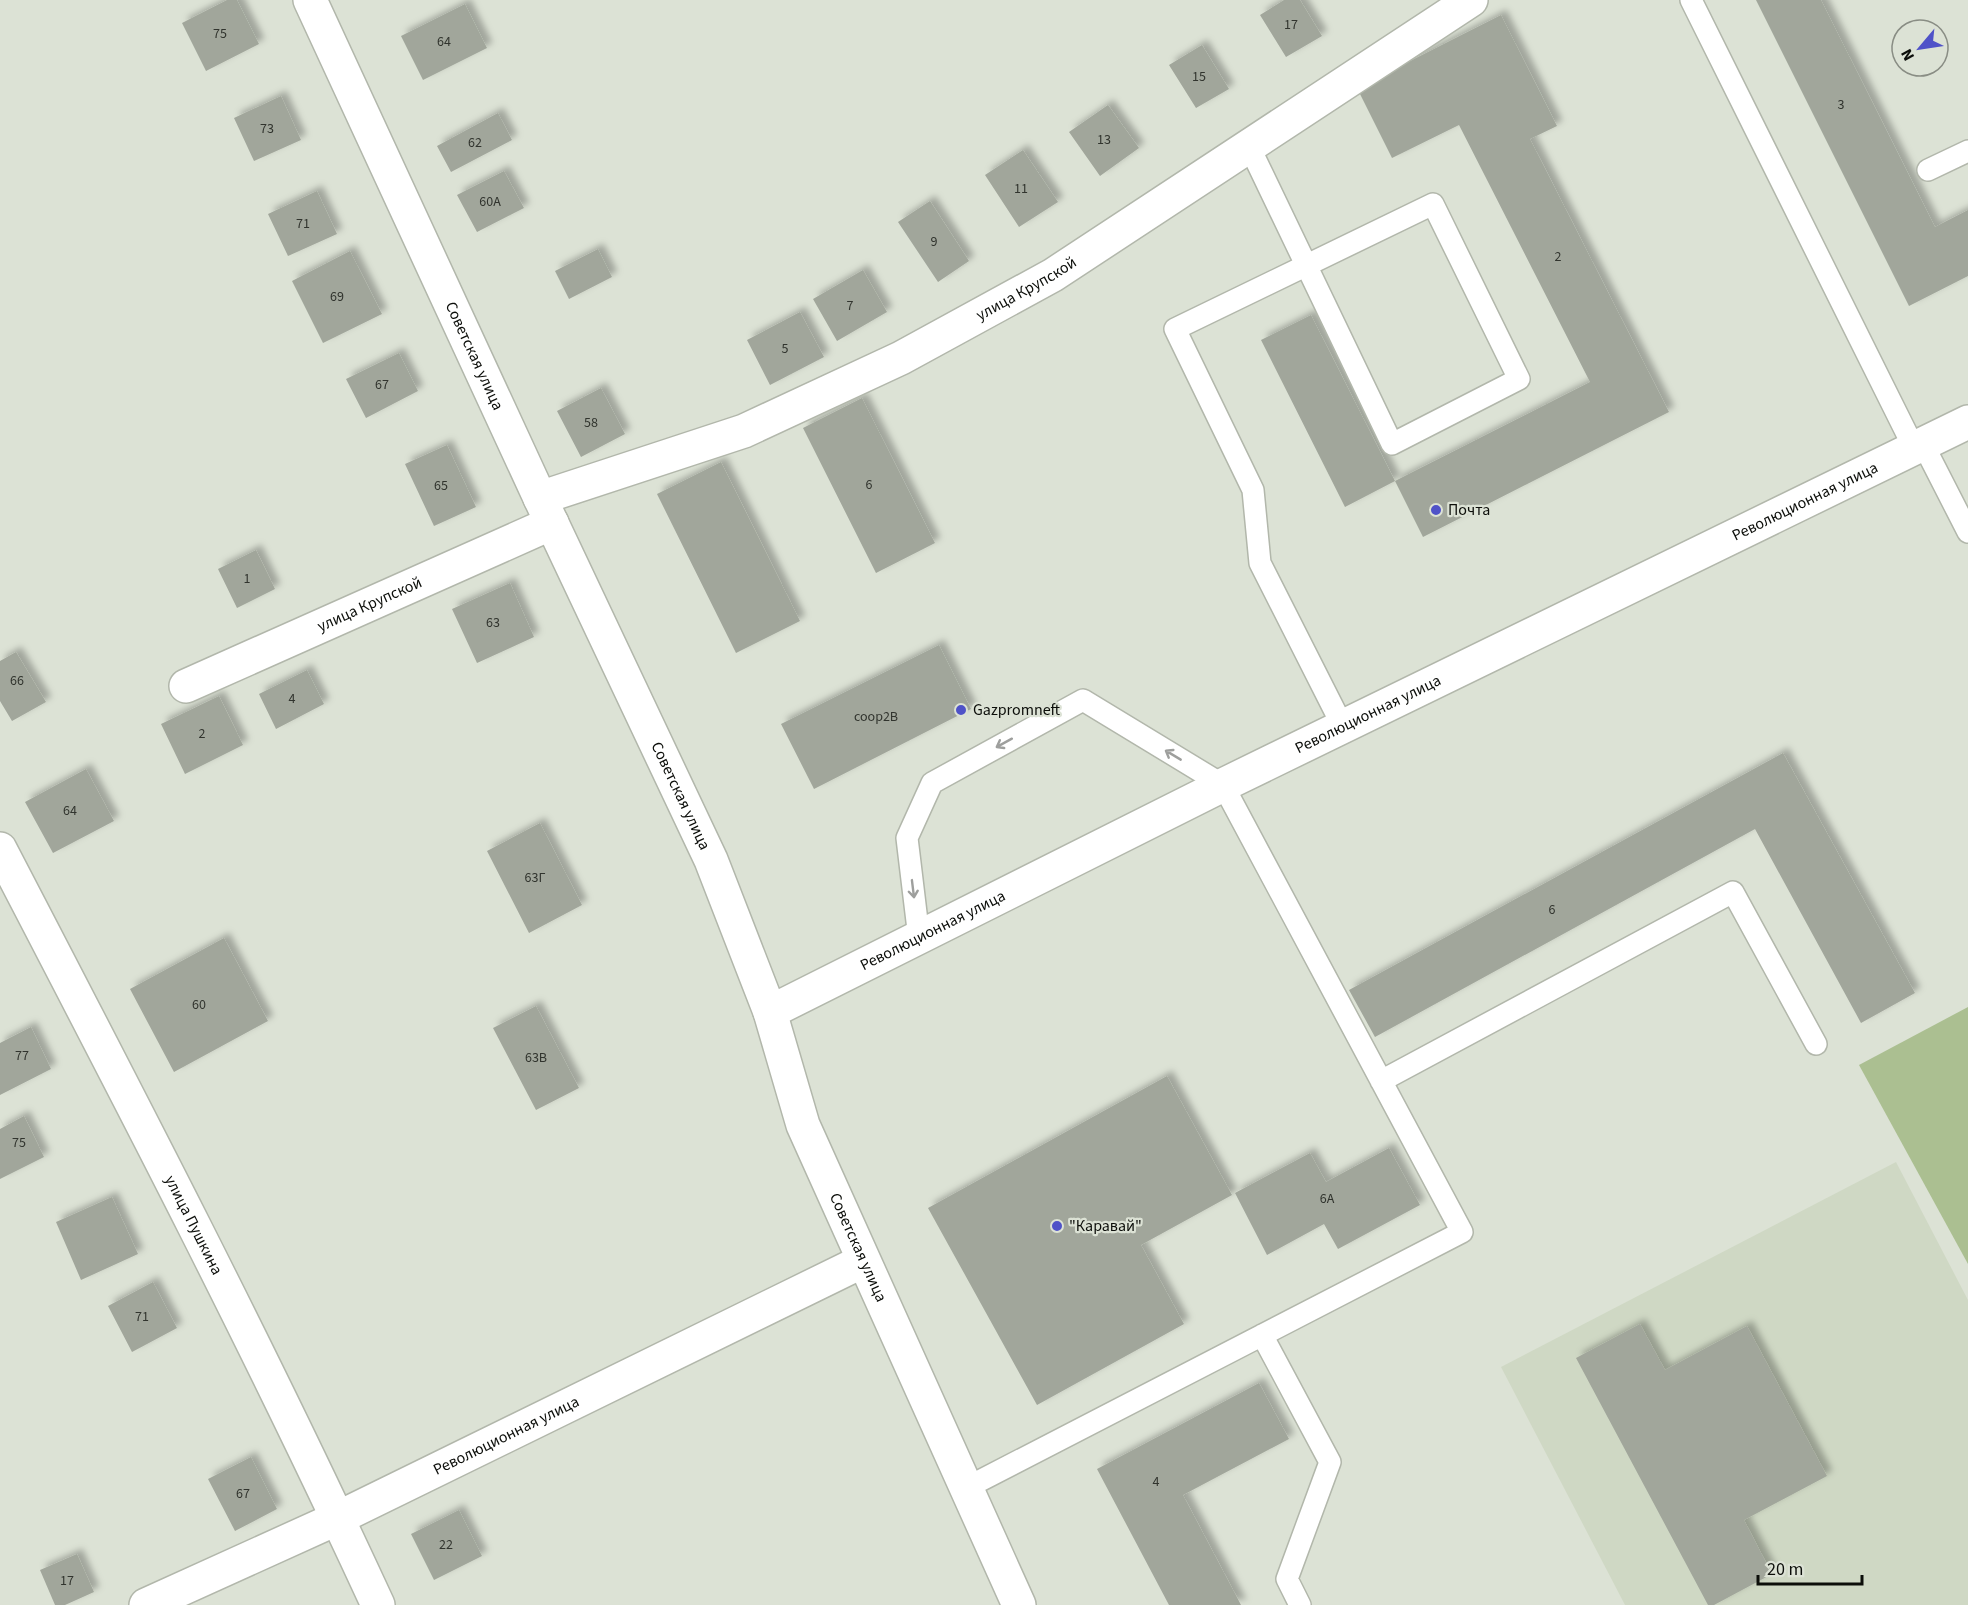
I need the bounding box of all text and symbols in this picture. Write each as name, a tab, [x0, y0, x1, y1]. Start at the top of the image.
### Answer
house number: 17	[1284, 15, 1298, 35]
north arrow	[1890, 18, 1950, 78]
house number: 75	[213, 24, 227, 44]
house number: 64	[437, 32, 451, 52]
text: N	[1896, 45, 1920, 65]
house number: 15	[1192, 67, 1206, 87]
house number: 3	[1838, 95, 1845, 115]
house number: 73	[260, 119, 274, 139]
house number: 13	[1097, 130, 1111, 150]
house number: 62	[468, 133, 482, 153]
house number: 11	[1014, 179, 1028, 199]
house number: 60А	[479, 192, 501, 212]
house number: 71	[296, 214, 310, 234]
house number: 9	[931, 232, 938, 252]
house number: 2	[1555, 247, 1562, 267]
street label: улица Крупской	[972, 251, 1081, 326]
house number: 69	[330, 287, 344, 307]
house number: 7	[847, 296, 854, 316]
street label: Советская улица	[440, 298, 509, 414]
house number: 5	[782, 339, 789, 359]
house number: 67	[375, 375, 389, 395]
house number: 58	[584, 413, 598, 433]
street label: Революционная улица	[1728, 457, 1882, 546]
house number: 6	[866, 475, 873, 495]
house number: 65	[434, 476, 448, 496]
place label: Почта	[1448, 499, 1490, 521]
marker: Почта	[1429, 503, 1443, 517]
house number: 1	[244, 569, 251, 589]
street label: улица Крупской	[314, 571, 425, 637]
house number: 63	[486, 613, 500, 633]
street label: Революционная улица	[1291, 669, 1445, 759]
house number: 66	[10, 671, 24, 691]
house number: 4	[289, 689, 296, 709]
place label: Gazpromneft	[973, 699, 1061, 721]
marker: Gazpromneft	[954, 703, 968, 717]
house number: соор2В	[854, 707, 898, 727]
house number: 2	[199, 724, 206, 744]
street label: Советская улица	[646, 738, 716, 854]
one-way arrow	[996, 738, 1014, 749]
one-way arrow	[1165, 748, 1182, 760]
house number: 64	[63, 801, 77, 821]
house number: 63Г	[525, 868, 545, 888]
one-way arrow	[908, 879, 919, 899]
street label: Революционная улица	[856, 885, 1009, 976]
house number: 6	[1549, 900, 1556, 920]
house number: 60	[192, 995, 206, 1015]
house number: 77	[15, 1046, 29, 1066]
house number: 63В	[525, 1048, 547, 1068]
house number: 75	[12, 1133, 26, 1153]
street label: улица Пушкина	[159, 1171, 228, 1279]
street label: Советская улица	[824, 1189, 892, 1306]
house number: 6А	[1320, 1189, 1335, 1209]
place label: "Каравай"	[1069, 1215, 1142, 1237]
marker: "Каравай"	[1050, 1219, 1064, 1233]
house number: 71	[135, 1307, 149, 1327]
street label: Революционная улица	[429, 1391, 583, 1481]
house number: 4	[1153, 1472, 1160, 1492]
house number: 67	[236, 1484, 250, 1504]
house number: 22	[439, 1535, 453, 1555]
scale bar	[1758, 1548, 1862, 1586]
text: 20 m	[1767, 1557, 1803, 1582]
house number: 17	[60, 1571, 74, 1591]

